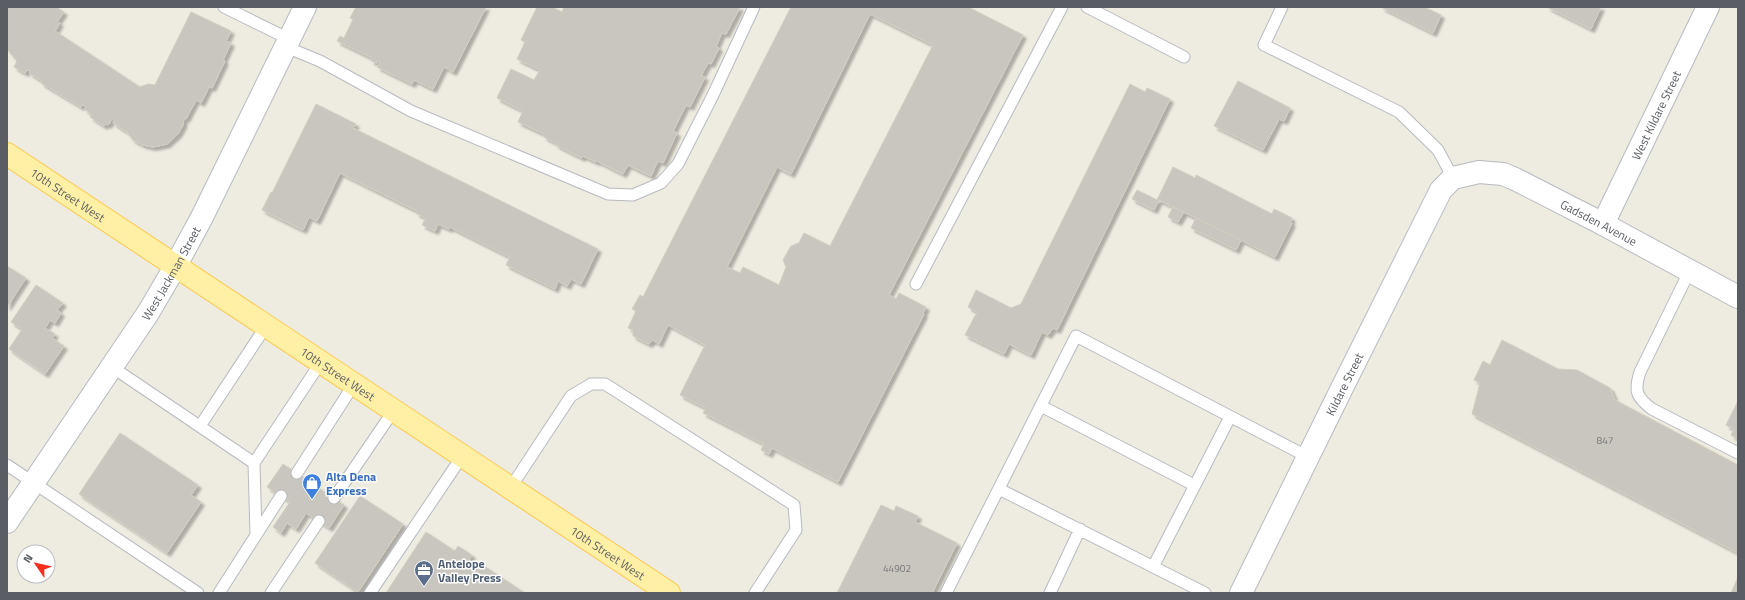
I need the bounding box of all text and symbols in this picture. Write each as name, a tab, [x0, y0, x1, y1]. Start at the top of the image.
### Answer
street label: West Kildare Street	[1626, 66, 1686, 163]
street label: 10th Street West	[26, 162, 110, 227]
street label: Gadsden Avenue	[1557, 194, 1641, 250]
street label: West Jackman Street	[136, 222, 205, 324]
street label: 10th Street West	[296, 342, 380, 406]
street label: Kildare Street	[1320, 348, 1368, 419]
house number: 847	[1597, 433, 1613, 448]
place label: Alta Dena Express	[326, 467, 376, 500]
shop icon: Alta Dena Express	[301, 472, 323, 500]
street label: 10th Street West	[567, 521, 650, 585]
north arrow	[16, 544, 56, 584]
text: N	[19, 551, 36, 566]
place label: Antelope Valley Press	[438, 554, 502, 587]
office icon: Antelope Valley Press	[413, 559, 435, 587]
house number: 44902	[883, 561, 911, 576]

